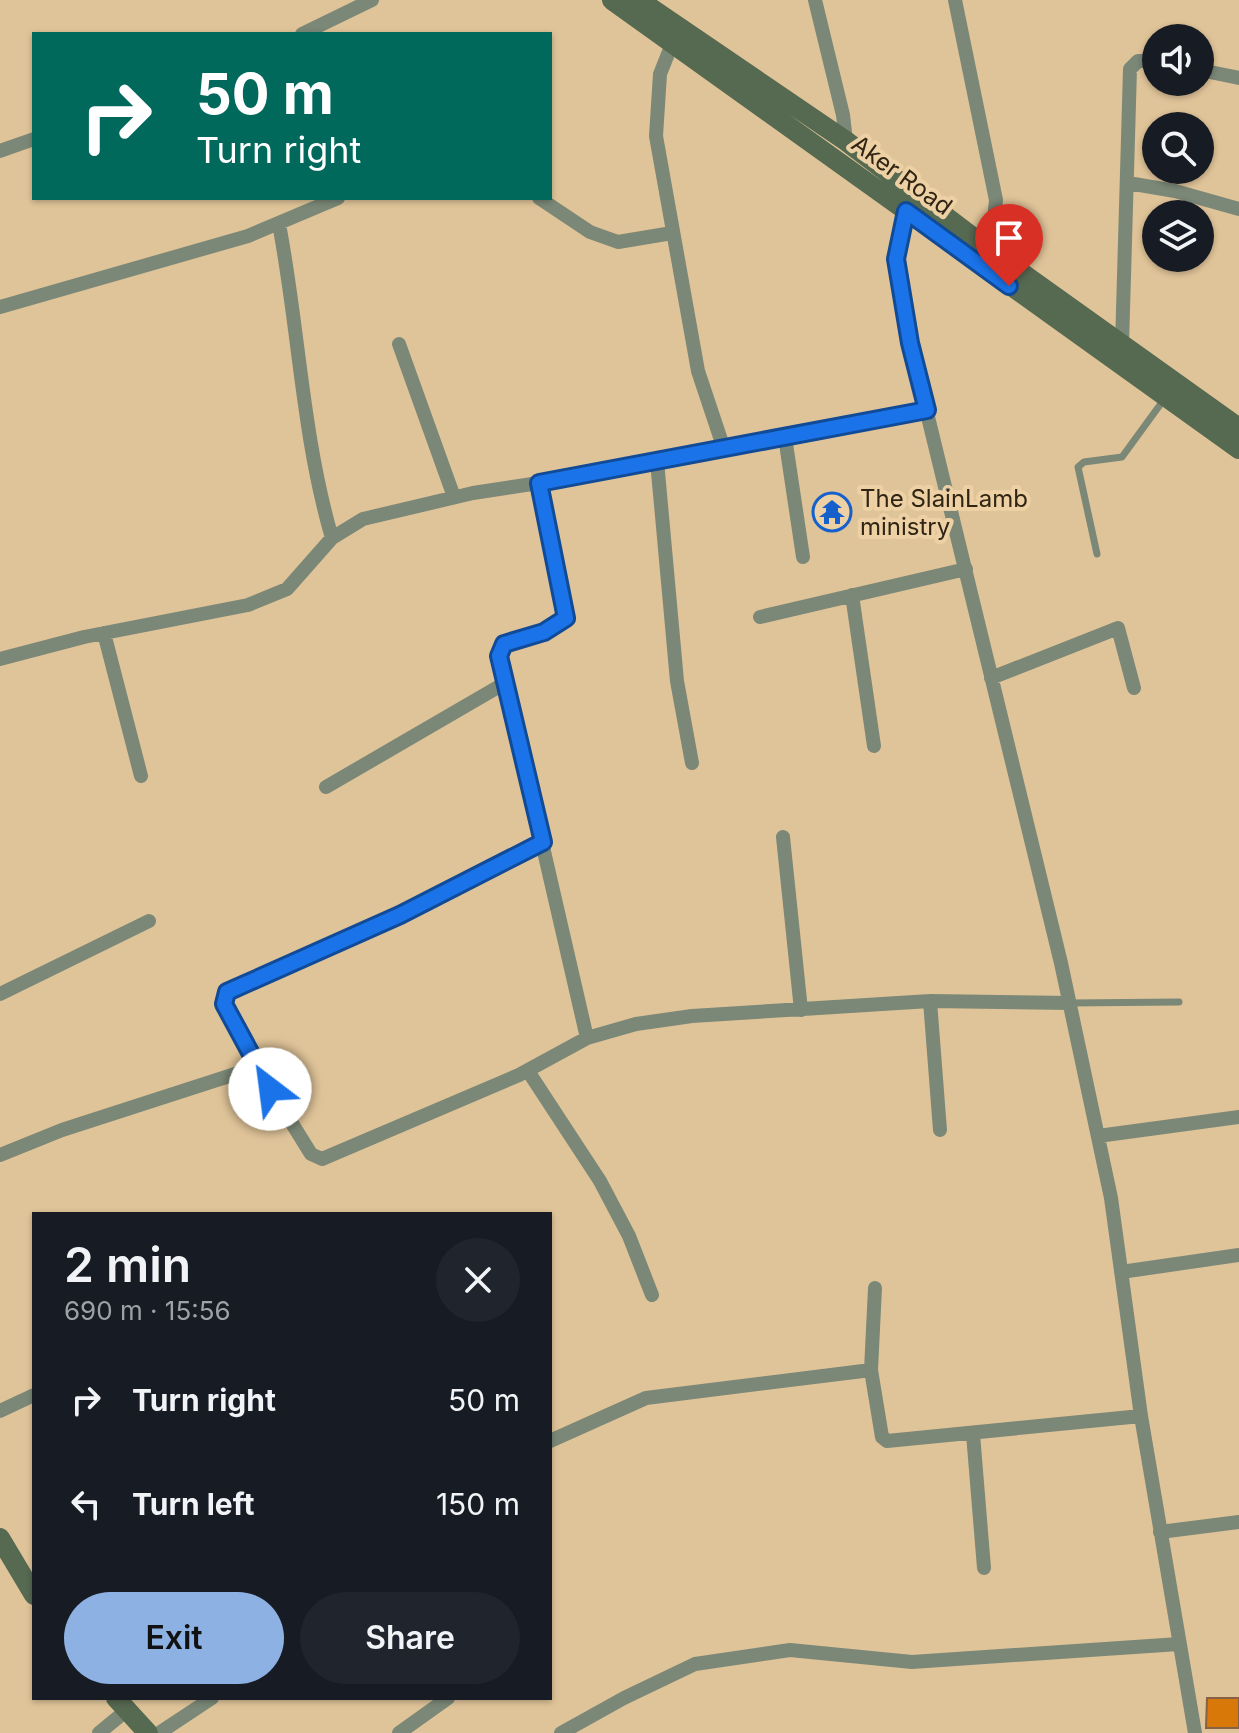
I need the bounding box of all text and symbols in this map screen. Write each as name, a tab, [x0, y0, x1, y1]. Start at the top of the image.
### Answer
map controls	[1142, 24, 1214, 272]
button: sound	[1142, 24, 1214, 96]
text: 50 m	[196, 60, 334, 128]
icon: right	[64, 64, 168, 168]
button: search	[1142, 112, 1214, 184]
text: Turn right	[196, 128, 361, 172]
street label: Aker Road	[846, 129, 958, 221]
button: layers	[1142, 200, 1214, 272]
pin	[975, 204, 1043, 286]
icon: arrive	[987, 216, 1031, 260]
place label: The SlainLamb ministry	[860, 484, 1028, 541]
temple icon: The SlainLamb ministry	[811, 491, 853, 533]
position arrow	[228, 1047, 312, 1131]
text: 2 min	[64, 1235, 191, 1294]
button: close	[436, 1238, 520, 1322]
text: 690 m · 15:56	[64, 1295, 231, 1326]
icon: right	[64, 1378, 108, 1422]
text: Turn right	[132, 1382, 276, 1418]
text: 50 m	[448, 1382, 520, 1418]
icon: left	[64, 1482, 108, 1526]
text: Turn left	[132, 1486, 254, 1522]
text: 150 m	[436, 1486, 520, 1522]
button: Exit	[64, 1592, 284, 1684]
button: Share	[300, 1592, 520, 1684]

